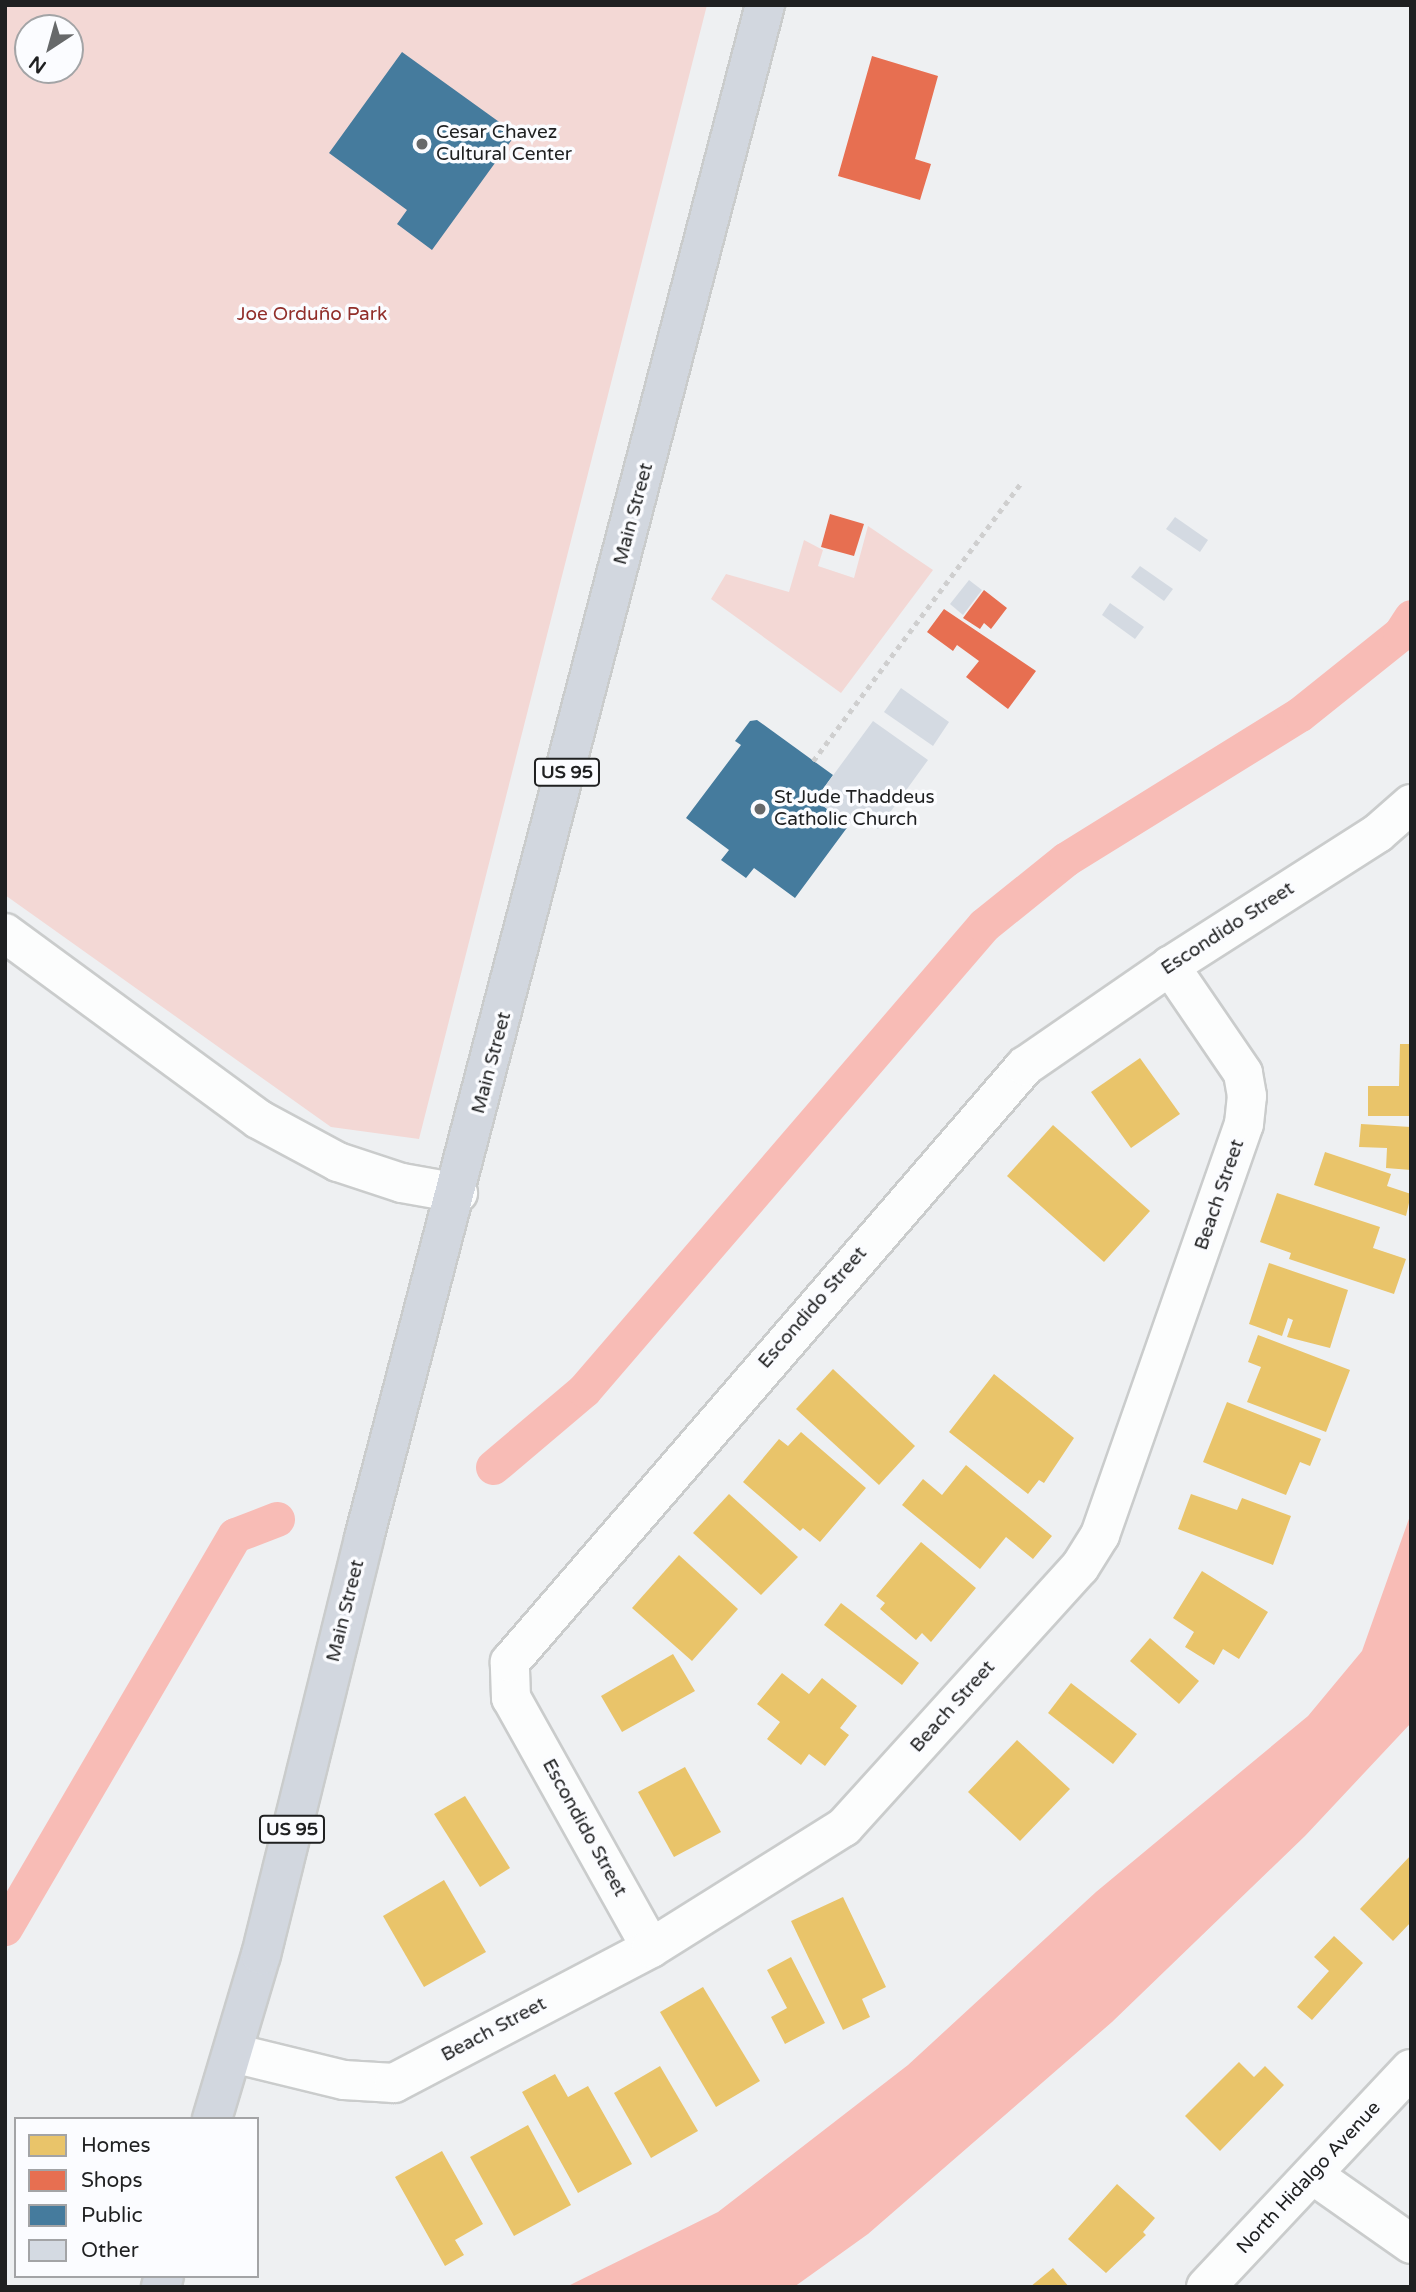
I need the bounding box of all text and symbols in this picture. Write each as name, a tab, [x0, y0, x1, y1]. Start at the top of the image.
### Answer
north arrow	[14, 14, 84, 84]
text: N	[25, 51, 50, 78]
place label: Cesar Chavez Cultural Center	[436, 122, 572, 166]
marker: Cesar Chavez Cultural Center	[414, 136, 430, 152]
park label: Joe Orduño Park	[237, 304, 387, 326]
street label: Main Street	[609, 461, 659, 567]
road number: US 95	[534, 758, 600, 786]
place label: St Jude Thaddeus Catholic Church	[774, 787, 935, 831]
marker: St Jude Thaddeus Catholic Church	[752, 801, 768, 817]
street label: Escondido Street	[1157, 878, 1299, 980]
street label: Main Street	[467, 1010, 517, 1116]
street label: Beach Street	[1190, 1137, 1250, 1253]
street label: Escondido Street	[754, 1242, 872, 1374]
street label: Main Street	[322, 1558, 370, 1664]
street label: Beach Street	[906, 1656, 1000, 1758]
street label: Escondido Street	[537, 1755, 631, 1901]
road number: US 95	[259, 1814, 325, 1843]
street label: Beach Street	[438, 1993, 550, 2067]
street label: North Hidalgo Avenue	[1232, 2097, 1386, 2259]
legend	[14, 2117, 259, 2278]
text: Homes	[81, 2133, 151, 2158]
text: Shops	[81, 2168, 143, 2193]
text: Public	[81, 2203, 143, 2228]
text: Other	[81, 2238, 139, 2263]

